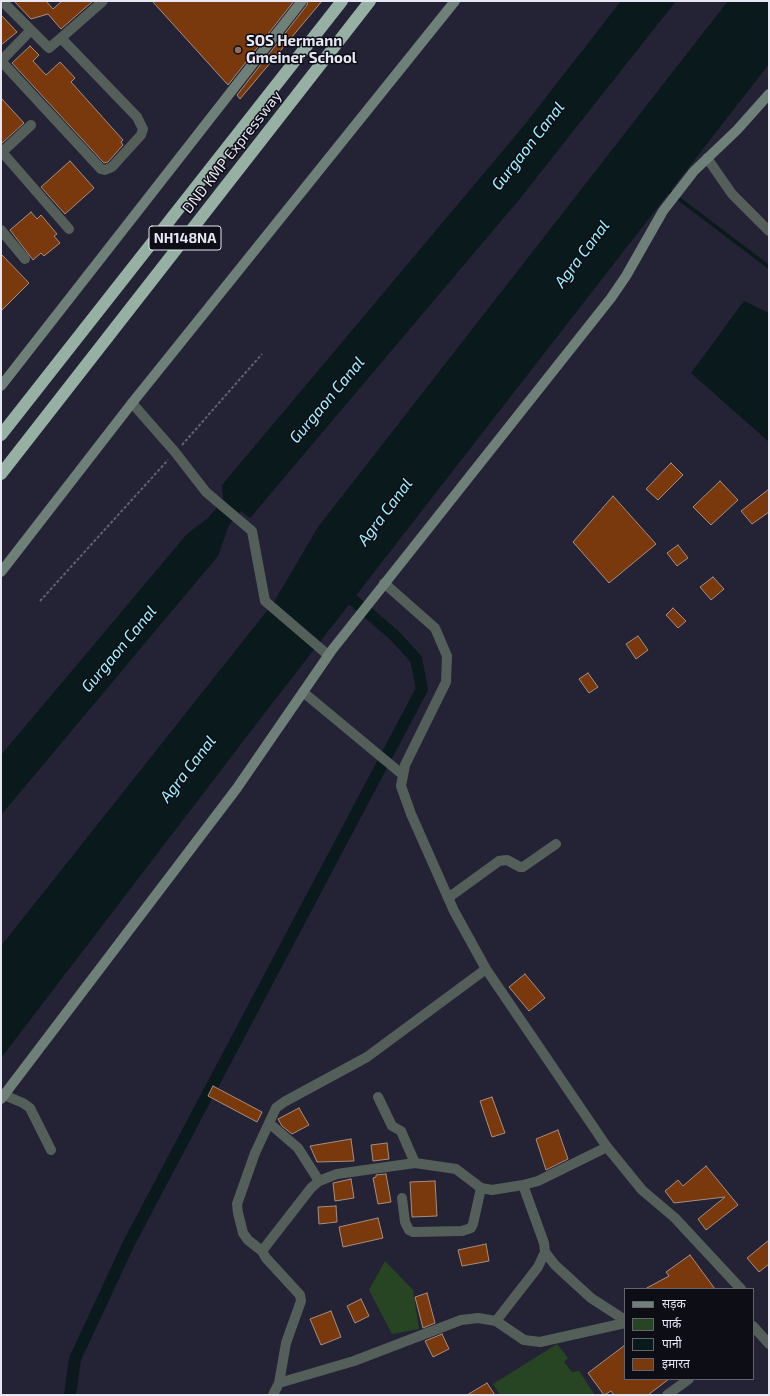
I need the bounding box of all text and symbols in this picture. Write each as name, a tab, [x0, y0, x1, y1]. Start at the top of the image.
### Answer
place label: SOS Hermann Gmeiner School	[246, 32, 357, 67]
marker: SOS Hermann Gmeiner School	[233, 45, 243, 55]
street label: DND KMP Expressway	[179, 87, 285, 217]
water label: Gurgaon Canal	[488, 98, 568, 194]
water label: Agra Canal	[550, 217, 614, 291]
road number: NH148NA	[149, 226, 221, 250]
water label: Gurgaon Canal	[285, 353, 369, 447]
water label: Agra Canal	[353, 475, 417, 549]
water label: Gurgaon Canal	[77, 602, 161, 696]
water label: Agra Canal	[156, 732, 220, 806]
legend	[624, 1288, 754, 1380]
text: सड़क	[662, 1296, 686, 1310]
text: पार्क	[662, 1316, 681, 1330]
text: पानी	[662, 1336, 682, 1350]
text: इमारत	[662, 1356, 690, 1370]

